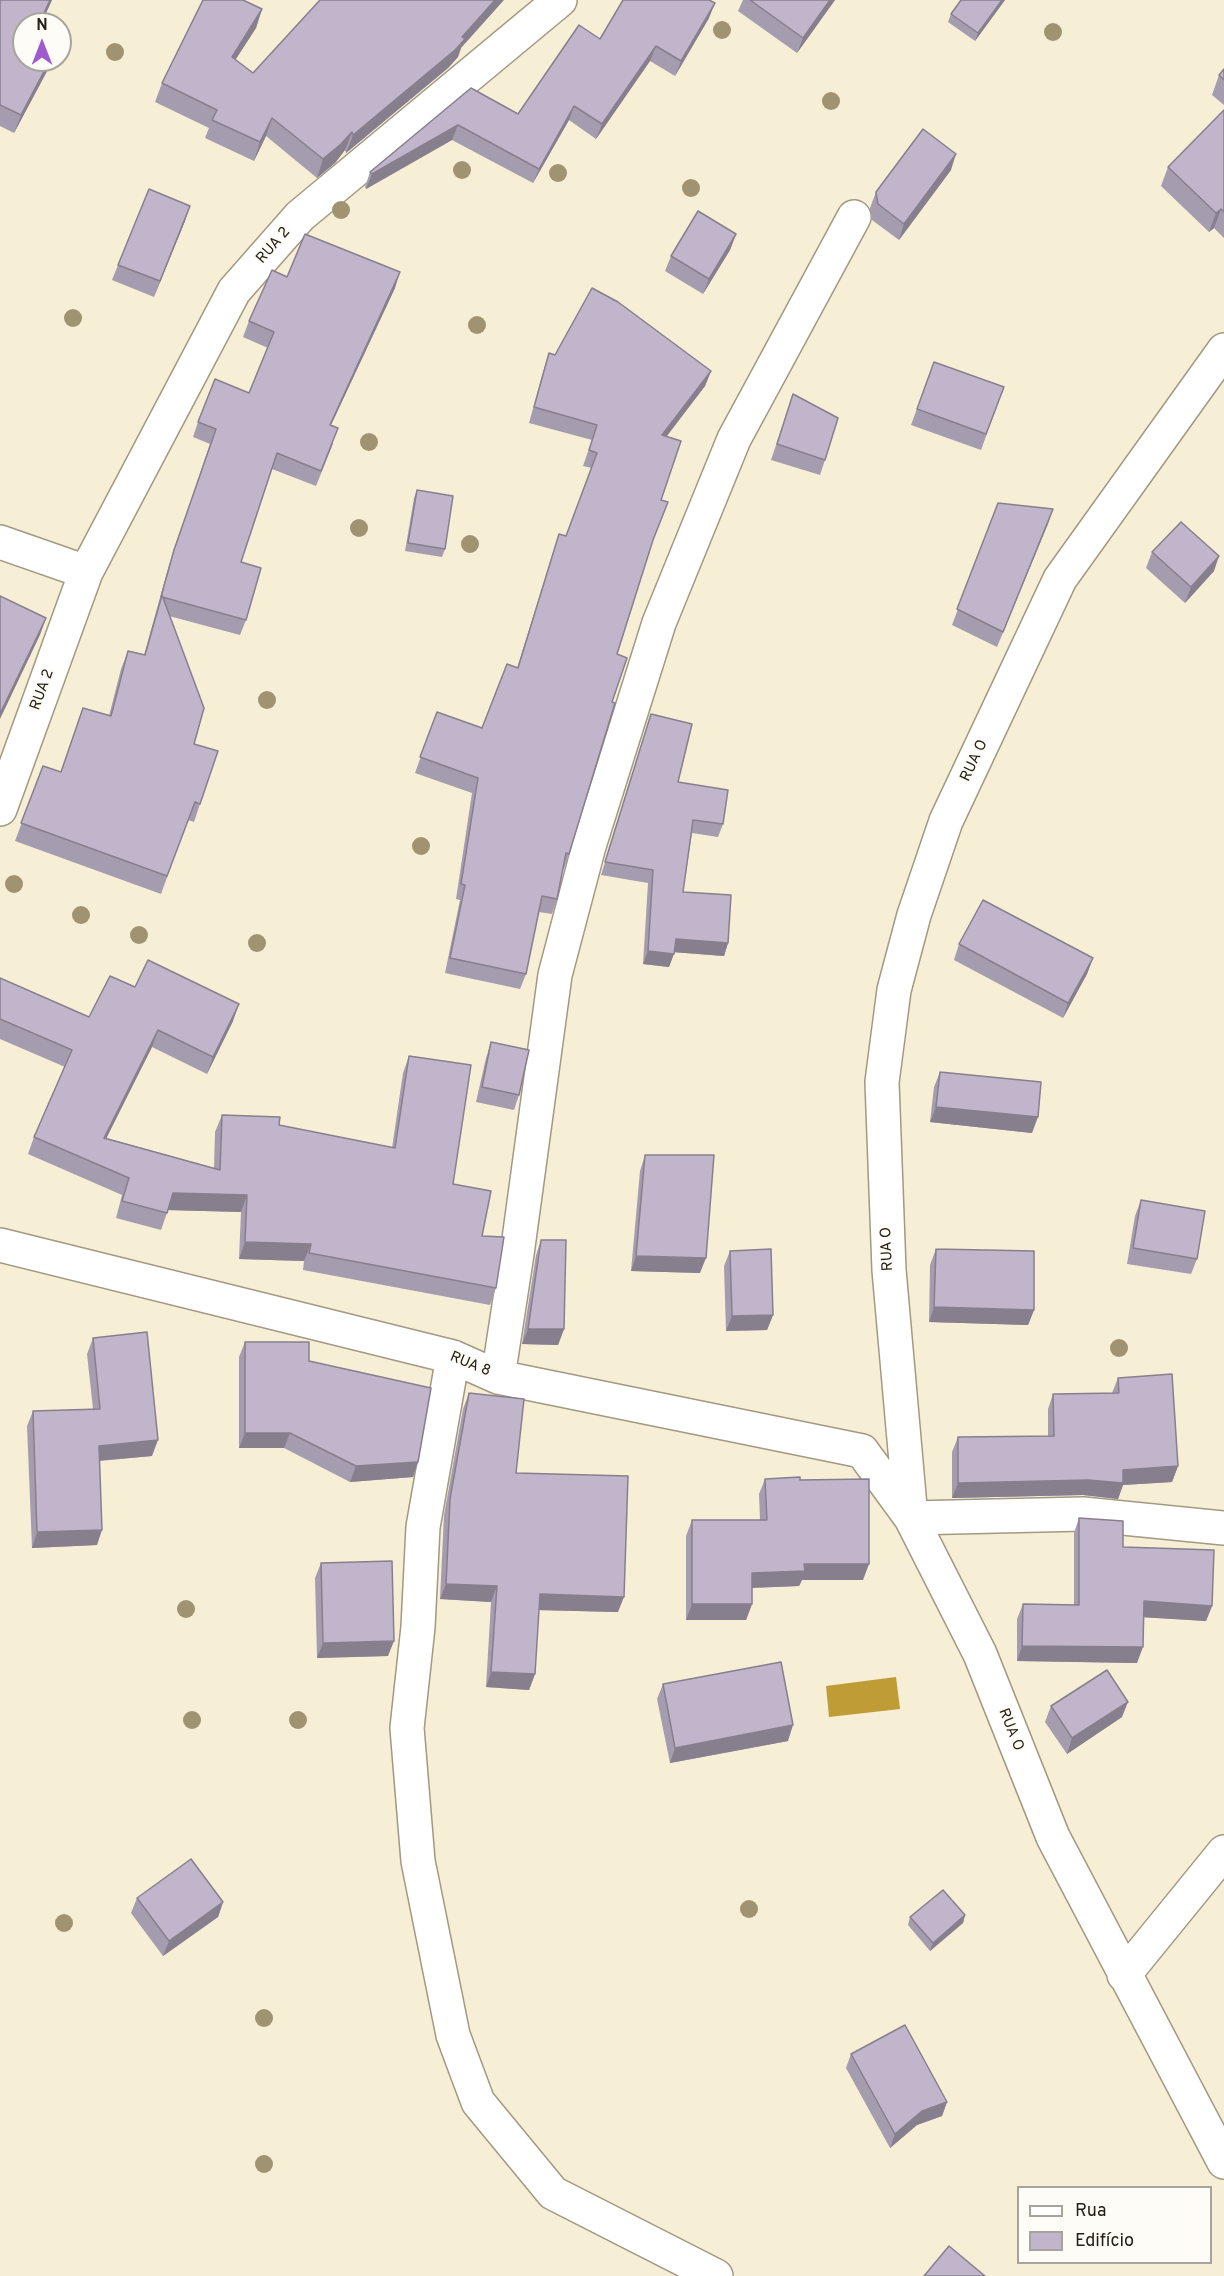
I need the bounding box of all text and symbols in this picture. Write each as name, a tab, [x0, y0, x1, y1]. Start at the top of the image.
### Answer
north arrow	[12, 12, 72, 72]
text: N	[36, 16, 48, 36]
street label: RUA 2	[253, 224, 295, 268]
street label: RUA 2	[27, 667, 59, 713]
street label: RUA O	[957, 737, 993, 785]
street label: RUA O	[878, 1226, 898, 1272]
street label: RUA 8	[447, 1349, 493, 1381]
street label: RUA O	[993, 1706, 1027, 1754]
legend	[1017, 2186, 1212, 2264]
text: Rua	[1075, 2200, 1106, 2223]
text: Edifício	[1075, 2230, 1134, 2253]

